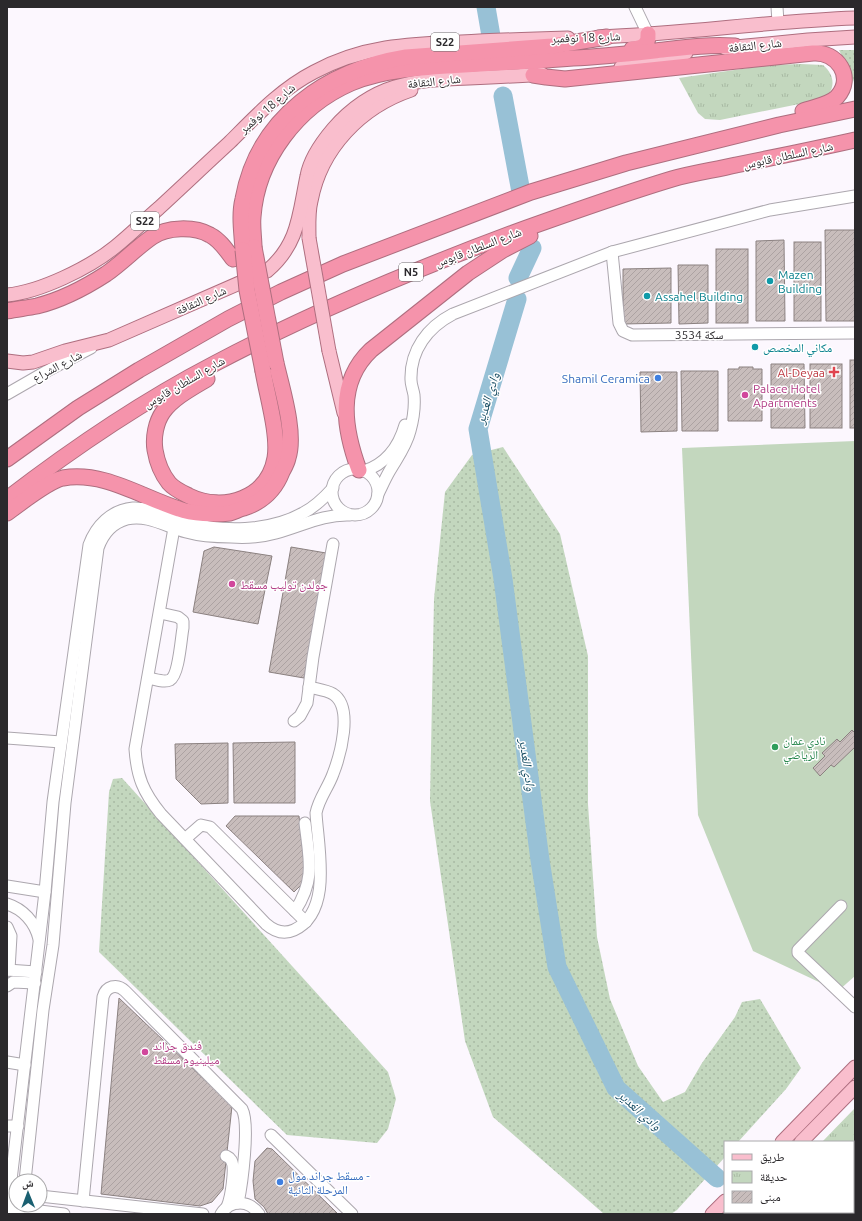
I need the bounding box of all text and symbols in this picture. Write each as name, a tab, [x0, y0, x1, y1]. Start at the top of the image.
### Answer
street label: شارع 18 نوفمبر	[550, 29, 621, 47]
road number: S22	[431, 33, 459, 51]
street label: شارع الثقافة	[728, 36, 783, 56]
street label: شارع الثقافة	[407, 72, 462, 92]
street label: شارع 18 نوفمبر	[236, 80, 299, 138]
street label: شارع السلطان قابوس	[742, 139, 835, 173]
road number: S22	[131, 212, 159, 230]
street label: شارع السلطان قابوس	[433, 225, 524, 271]
road number: N5	[399, 263, 423, 281]
place label: Mazen Building	[778, 268, 822, 295]
marker: Mazen Building	[765, 276, 775, 286]
street label: شارع الثقافة	[174, 283, 229, 319]
place label: Assahel Building	[655, 290, 743, 303]
marker: Assahel Building	[642, 291, 652, 301]
street label: سكة 3534	[675, 328, 723, 341]
place label: مكاني المخصص	[763, 341, 832, 358]
marker: مكاني المخصص	[750, 342, 760, 352]
street label: شارع الشراع	[30, 348, 85, 386]
street label: شارع السلطان قابوس	[141, 353, 228, 412]
place label: Al-Deyaa	[777, 366, 825, 379]
marker: Al-Deyaa	[828, 366, 840, 378]
water label: وادي الغدير	[472, 371, 506, 427]
place label: Shamil Ceramica	[562, 372, 650, 385]
marker: Shamil Ceramica	[653, 373, 663, 383]
place label: Palace Hotel Apartments	[753, 382, 820, 409]
marker: Palace Hotel Apartments	[740, 390, 750, 400]
place label: جولدن توليب مسقط	[240, 578, 328, 592]
marker: جولدن توليب مسقط	[227, 579, 237, 589]
place label: نادي عمان الرياضي	[783, 734, 826, 765]
water label: وادي الغدير	[513, 737, 539, 793]
marker: نادي عمان الرياضي	[770, 742, 780, 752]
place label: فندق جراند ميلينيوم مسقط	[153, 1039, 219, 1068]
marker: فندق جراند ميلينيوم مسقط	[140, 1047, 150, 1057]
water label: وادي الغدير	[612, 1086, 664, 1136]
legend	[724, 1141, 854, 1213]
text: طريق	[760, 1150, 785, 1164]
place label: مسقط جراند مول - المرحلة الثانية	[288, 1169, 370, 1197]
text: حديقة	[760, 1170, 788, 1184]
north arrow	[8, 1173, 48, 1213]
text: ش	[22, 1177, 34, 1191]
marker: مسقط جراند مول - المرحلة الثانية	[275, 1177, 285, 1187]
text: مبنى	[760, 1190, 781, 1204]

